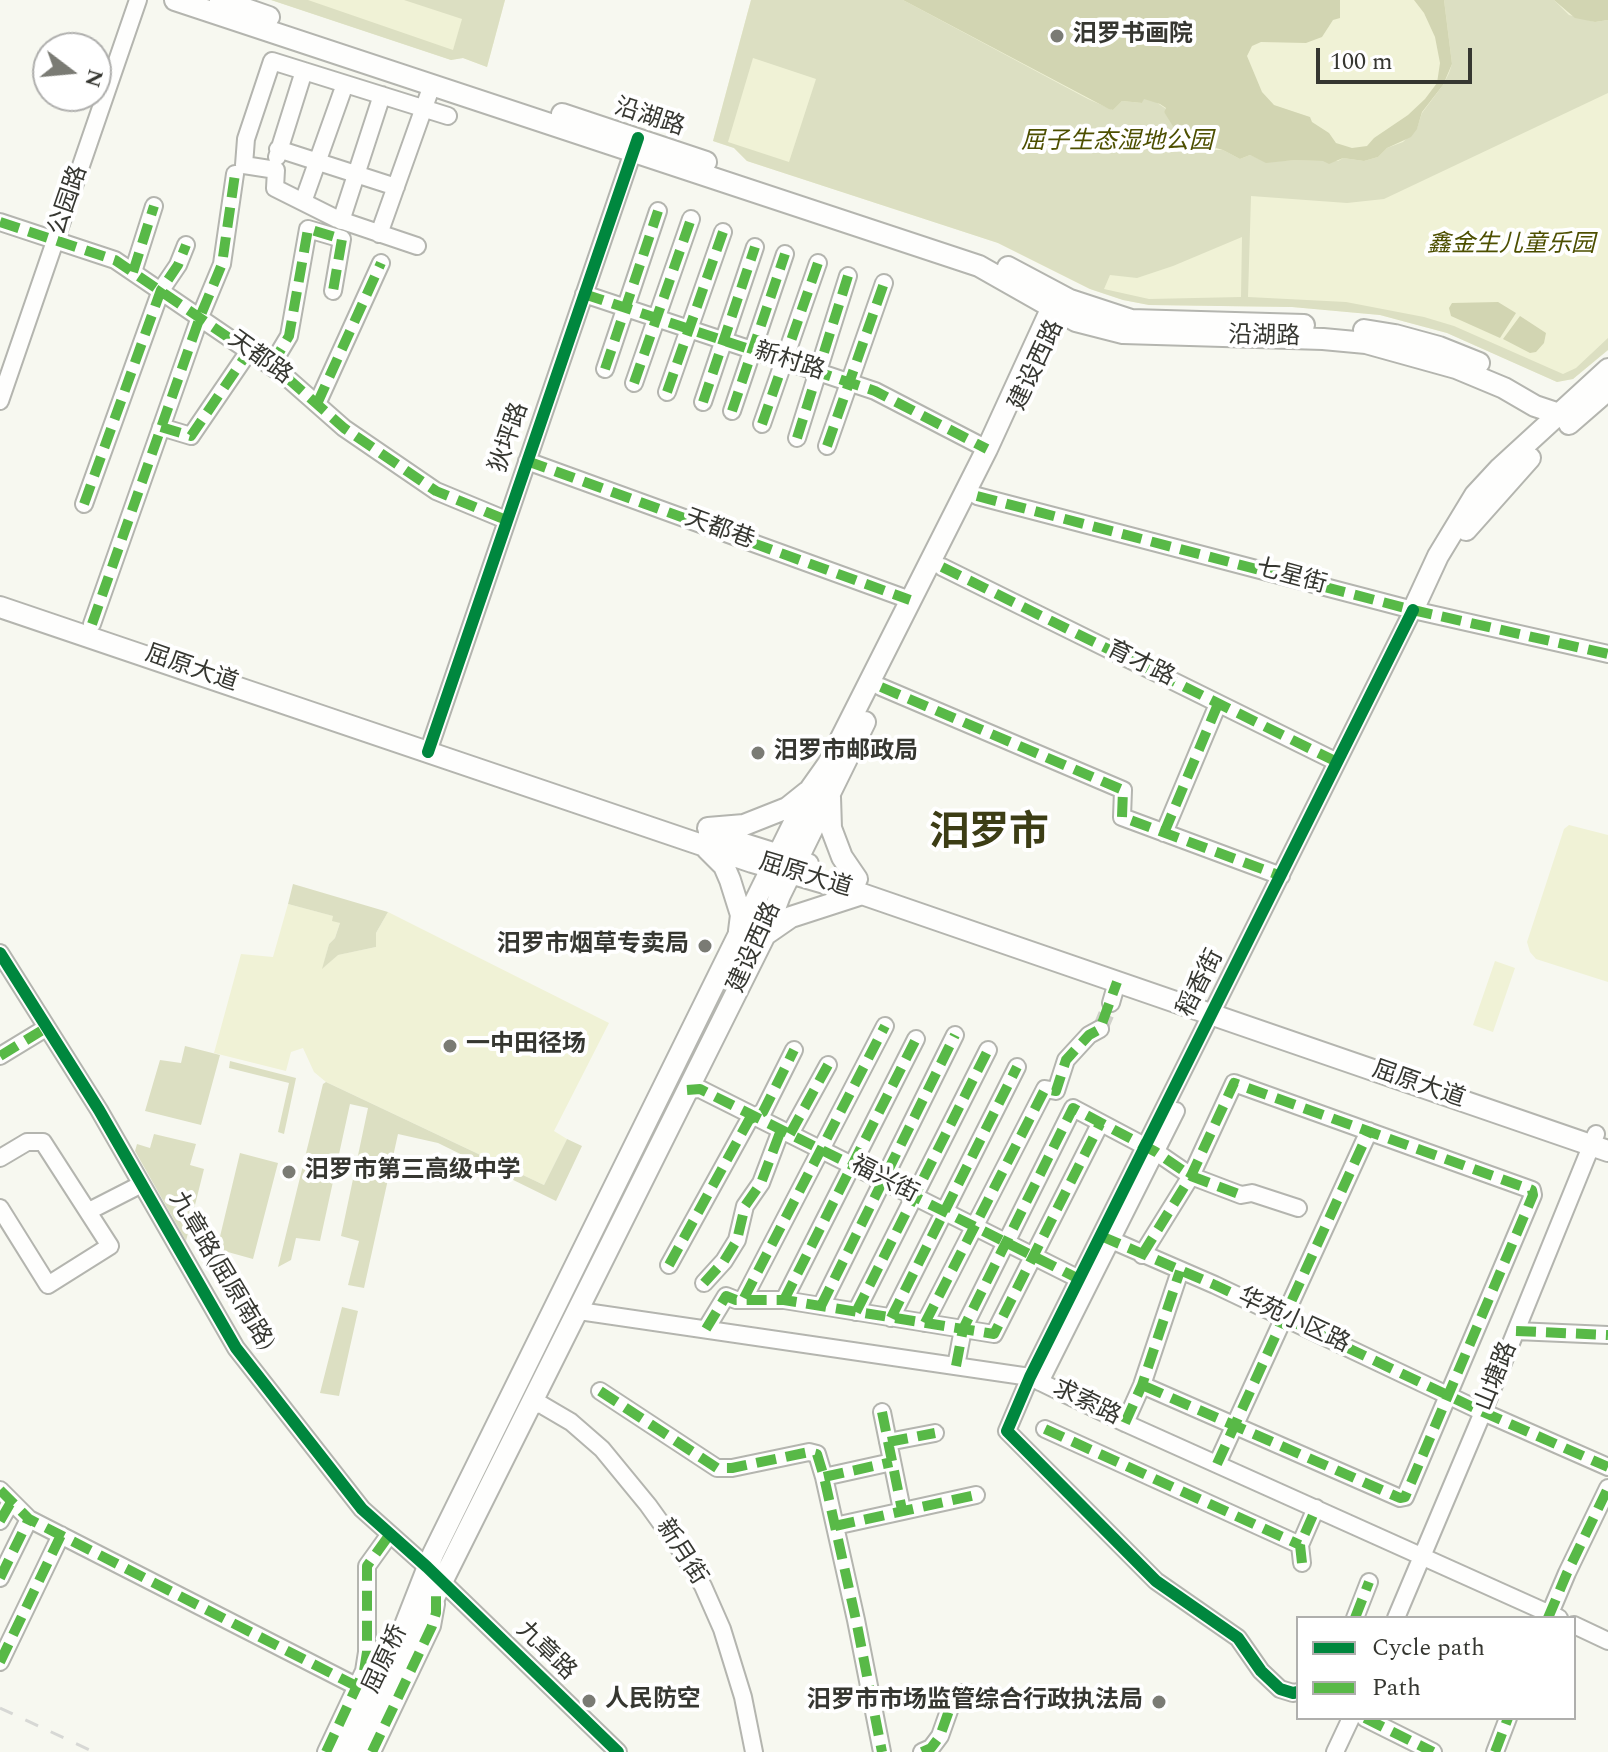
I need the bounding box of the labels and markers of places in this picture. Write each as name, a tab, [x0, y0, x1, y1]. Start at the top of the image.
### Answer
place label: 汨罗书画院	[1073, 22, 1193, 50]
marker: 汨罗书画院	[1048, 27, 1066, 45]
place label: 汨罗市邮政局	[774, 739, 918, 767]
marker: 汨罗市邮政局	[749, 744, 767, 762]
place label: 汨罗市烟草专卖局	[497, 932, 689, 960]
marker: 汨罗市烟草专卖局	[696, 937, 714, 955]
place label: 一中田径场	[466, 1032, 586, 1060]
marker: 一中田径场	[441, 1037, 459, 1055]
place label: 汨罗市第三高级中学	[305, 1158, 521, 1186]
marker: 汨罗市第三高级中学	[280, 1163, 298, 1181]
place label: 人民防空	[605, 1687, 701, 1715]
place label: 汨罗市市场监管综合行政执法局	[807, 1688, 1143, 1716]
marker: 人民防空	[580, 1692, 598, 1710]
marker: 汨罗市市场监管综合行政执法局	[1150, 1693, 1168, 1711]

